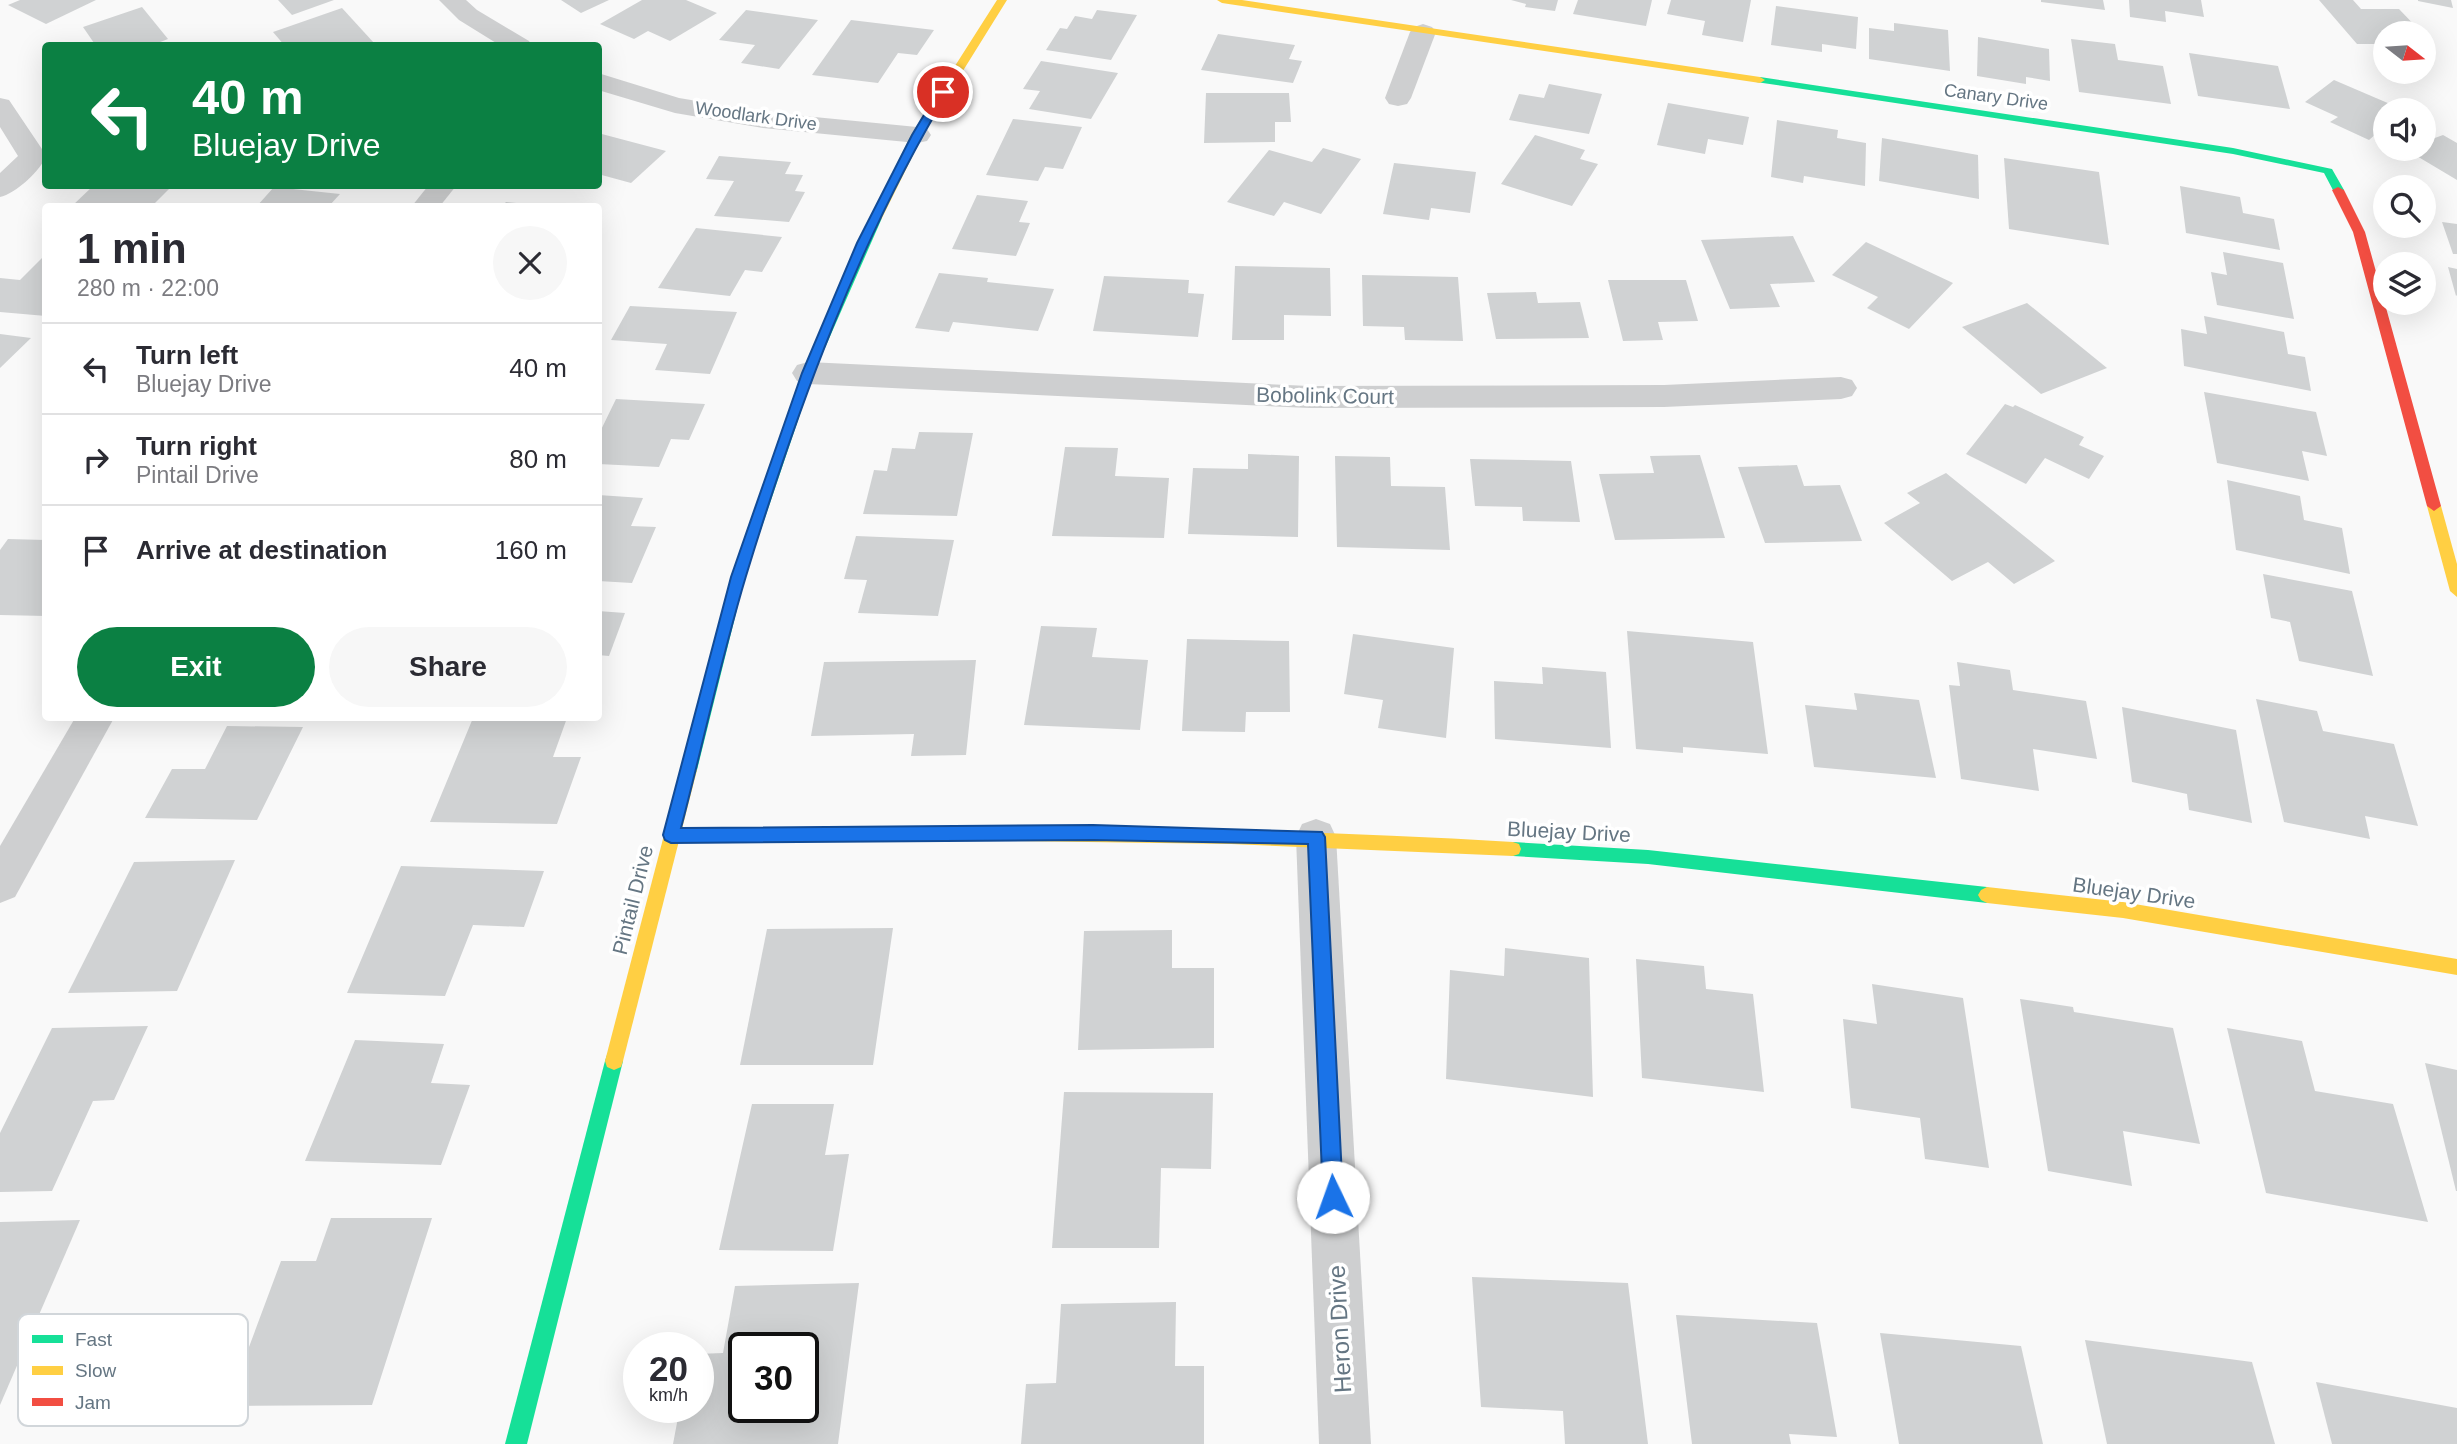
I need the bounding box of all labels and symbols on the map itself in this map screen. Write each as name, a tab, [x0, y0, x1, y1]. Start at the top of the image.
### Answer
north arrow	[2373, 21, 2436, 84]
pin	[913, 62, 973, 122]
street label: Canary Drive	[1943, 80, 2049, 114]
street label: Woodlark Drive	[694, 98, 818, 134]
street label: Bobolink Court	[1256, 383, 1394, 408]
street label: Bluejay Drive	[1507, 817, 1631, 846]
street label: Pintail Drive	[608, 843, 657, 957]
street label: Bluejay Drive	[2071, 873, 2197, 913]
position arrow	[1296, 1160, 1370, 1234]
street label: Heron Drive	[1323, 1264, 1356, 1394]
legend	[18, 1314, 248, 1426]
text: Fast	[75, 1329, 113, 1350]
speed limit sign: 30	[728, 1332, 819, 1423]
text: Slow	[75, 1360, 116, 1381]
text: Jam	[75, 1392, 111, 1413]

